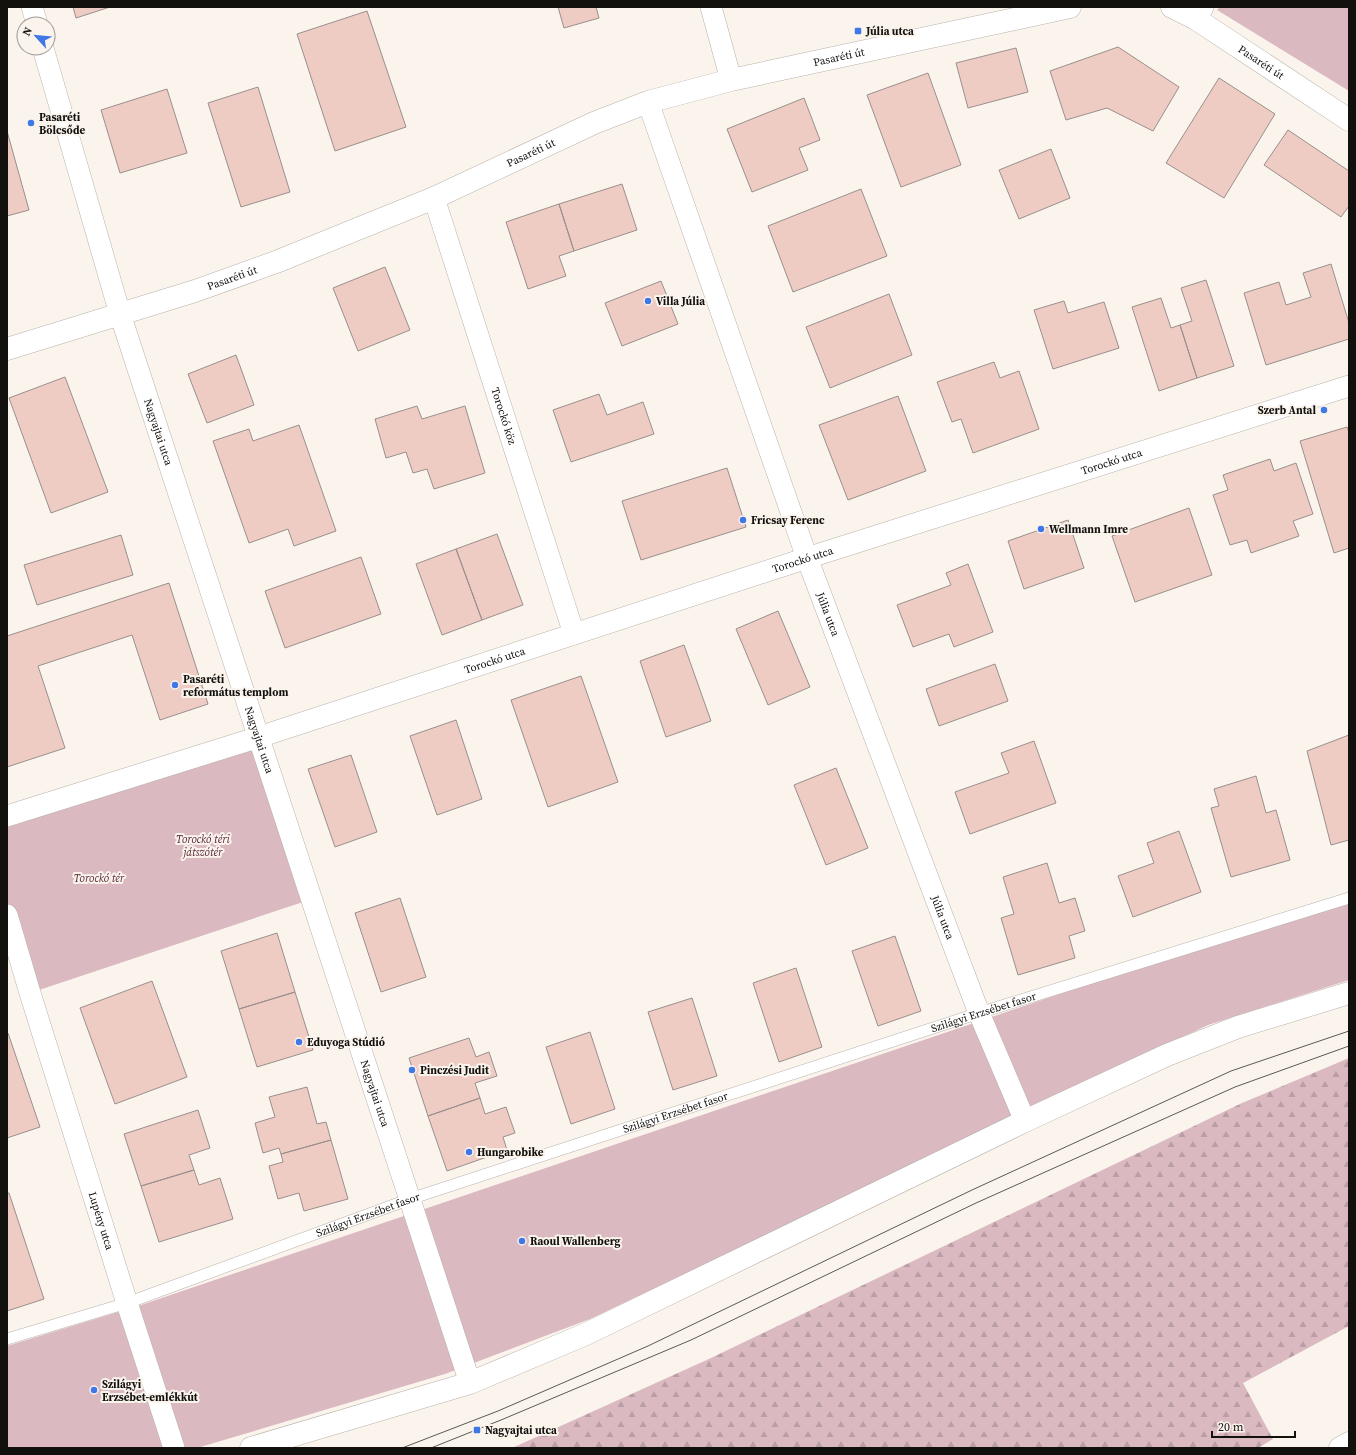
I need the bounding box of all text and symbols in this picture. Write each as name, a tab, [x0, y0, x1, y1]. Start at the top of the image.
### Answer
north arrow	[16, 16, 56, 56]
place label: Júlia utca	[865, 24, 914, 39]
text: N	[19, 25, 36, 39]
marker: Júlia utca	[853, 26, 863, 36]
street label: Pasaréti út	[1235, 42, 1287, 83]
street label: Pasaréti út	[812, 44, 866, 70]
place label: Pasaréti Bölcsőde	[39, 110, 85, 138]
marker: Pasaréti Bölcsőde	[26, 118, 36, 128]
street label: Pasaréti út	[504, 135, 558, 171]
street label: Pasaréti út	[205, 262, 260, 294]
place label: Villa Júlia	[656, 294, 705, 309]
marker: Villa Júlia	[643, 296, 653, 306]
street label: Torockó köz	[487, 386, 520, 447]
street label: Nagyajtai utca	[140, 397, 176, 468]
place label: Szerb Antal	[1258, 403, 1316, 418]
marker: Szerb Antal	[1319, 405, 1329, 415]
street label: Torockó utca	[1079, 445, 1144, 479]
place label: Fricsay Ferenc	[751, 513, 825, 528]
marker: Fricsay Ferenc	[738, 515, 748, 525]
place label: Wellmann Imre	[1049, 522, 1128, 537]
marker: Wellmann Imre	[1036, 524, 1046, 534]
street label: Torockó utca	[770, 543, 836, 577]
street label: Júlia utca	[812, 589, 843, 639]
street label: Torockó utca	[462, 643, 528, 677]
place label: Pasaréti református templom	[183, 672, 288, 700]
marker: Pasaréti református templom	[170, 680, 180, 690]
street label: Nagyajtai utca	[241, 705, 277, 776]
park label: Torockó téri játszótér	[176, 832, 231, 860]
park label: Torockó tér	[74, 871, 125, 886]
street label: Júlia utca	[927, 892, 958, 942]
street label: Szilágyi Erzsébet fasor	[929, 989, 1038, 1036]
place label: Eduyoga Stúdió	[307, 1035, 385, 1050]
marker: Eduyoga Stúdió	[294, 1037, 304, 1047]
street label: Nagyajtai utca	[357, 1058, 393, 1129]
place label: Pinczési Judit	[420, 1063, 490, 1078]
marker: Pinczési Judit	[407, 1065, 417, 1075]
street label: Szilágyi Erzsébet fasor	[621, 1088, 730, 1137]
place label: Hungarobike	[477, 1145, 544, 1160]
marker: Hungarobike	[464, 1147, 474, 1157]
street label: Szilágyi Erzsébet fasor	[314, 1189, 422, 1241]
street label: Lupény utca	[85, 1190, 117, 1252]
place label: Raoul Wallenberg	[530, 1234, 621, 1249]
marker: Raoul Wallenberg	[517, 1236, 527, 1246]
place label: Szilágyi Erzsébet-emlékkút	[102, 1377, 199, 1405]
marker: Szilágyi Erzsébet-emlékkút	[89, 1385, 99, 1395]
scale bar	[1212, 1413, 1295, 1439]
text: 20 m	[1218, 1419, 1244, 1435]
place label: Nagyajtai utca	[485, 1423, 557, 1438]
marker: Nagyajtai utca	[472, 1425, 482, 1435]

